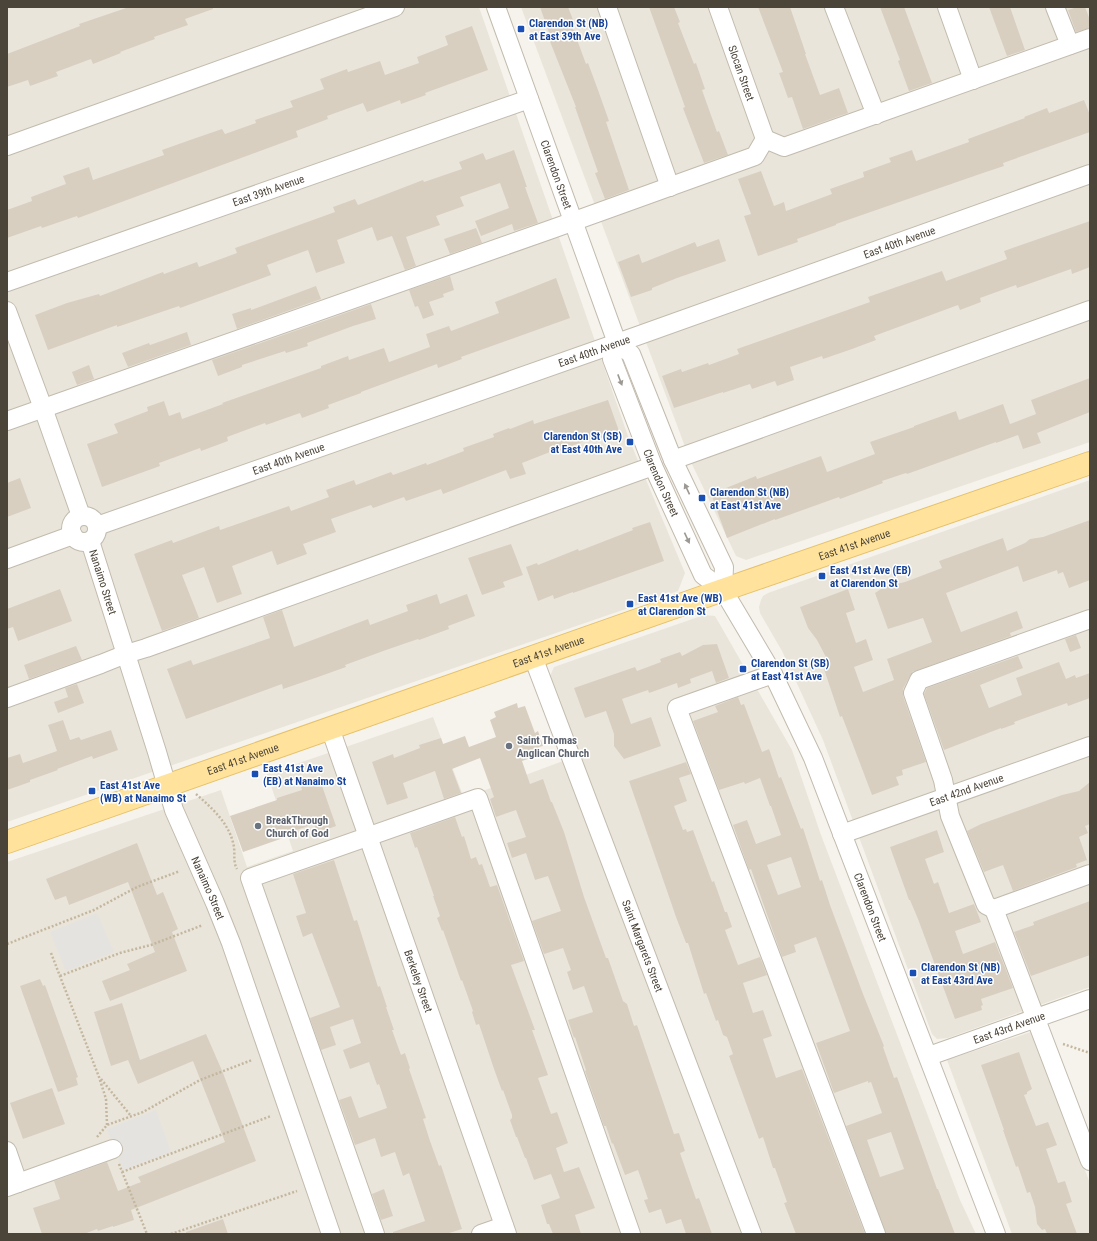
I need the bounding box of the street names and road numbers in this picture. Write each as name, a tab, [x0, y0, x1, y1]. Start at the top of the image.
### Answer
street label: Slocan Street	[726, 44, 757, 102]
street label: Clarendon Street	[538, 138, 575, 211]
street label: East 39th Avenue	[231, 172, 306, 209]
street label: East 40th Avenue	[862, 223, 937, 261]
street label: East 40th Avenue	[556, 332, 632, 370]
street label: East 40th Avenue	[251, 440, 326, 477]
street label: Clarendon Street	[641, 447, 682, 518]
street label: East 41st Avenue	[817, 526, 892, 563]
street label: Nanaimo Street	[87, 548, 119, 616]
street label: East 41st Avenue	[511, 633, 586, 670]
street label: East 41st Avenue	[205, 740, 280, 778]
street label: East 42nd Avenue	[928, 771, 1005, 809]
street label: Nanaimo Street	[189, 854, 227, 921]
street label: Clarendon Street	[851, 871, 889, 943]
street label: Saint Margarets Street	[619, 898, 666, 994]
street label: Berkeley Street	[402, 948, 435, 1014]
street label: East 43rd Avenue	[971, 1009, 1047, 1046]

